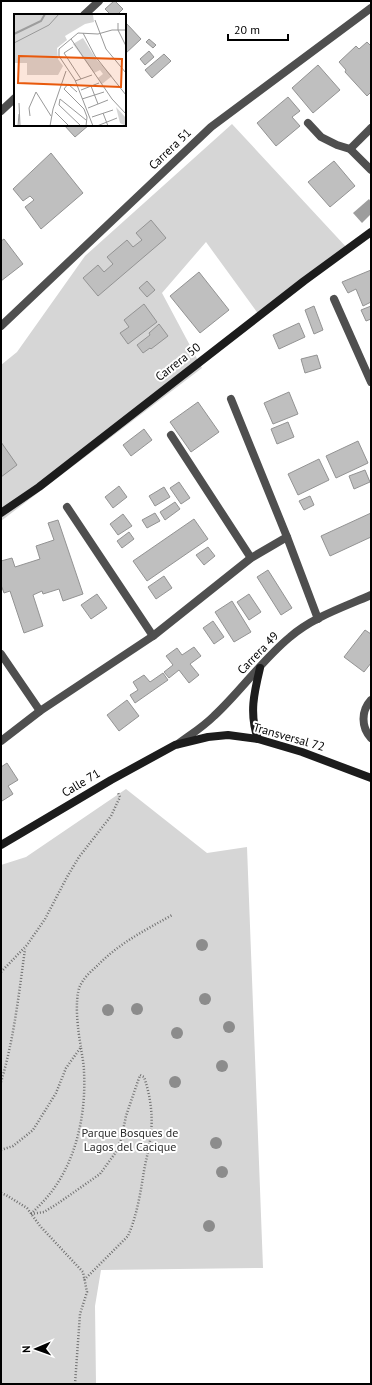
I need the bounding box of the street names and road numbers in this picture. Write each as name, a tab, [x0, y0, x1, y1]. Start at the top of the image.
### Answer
street label: Carrera 51	[145, 125, 194, 173]
street label: Carrera 50	[152, 339, 204, 384]
street label: Carrera 49	[234, 628, 282, 677]
street label: Transversal 72	[252, 719, 327, 754]
street label: Calle 71	[59, 765, 103, 800]

